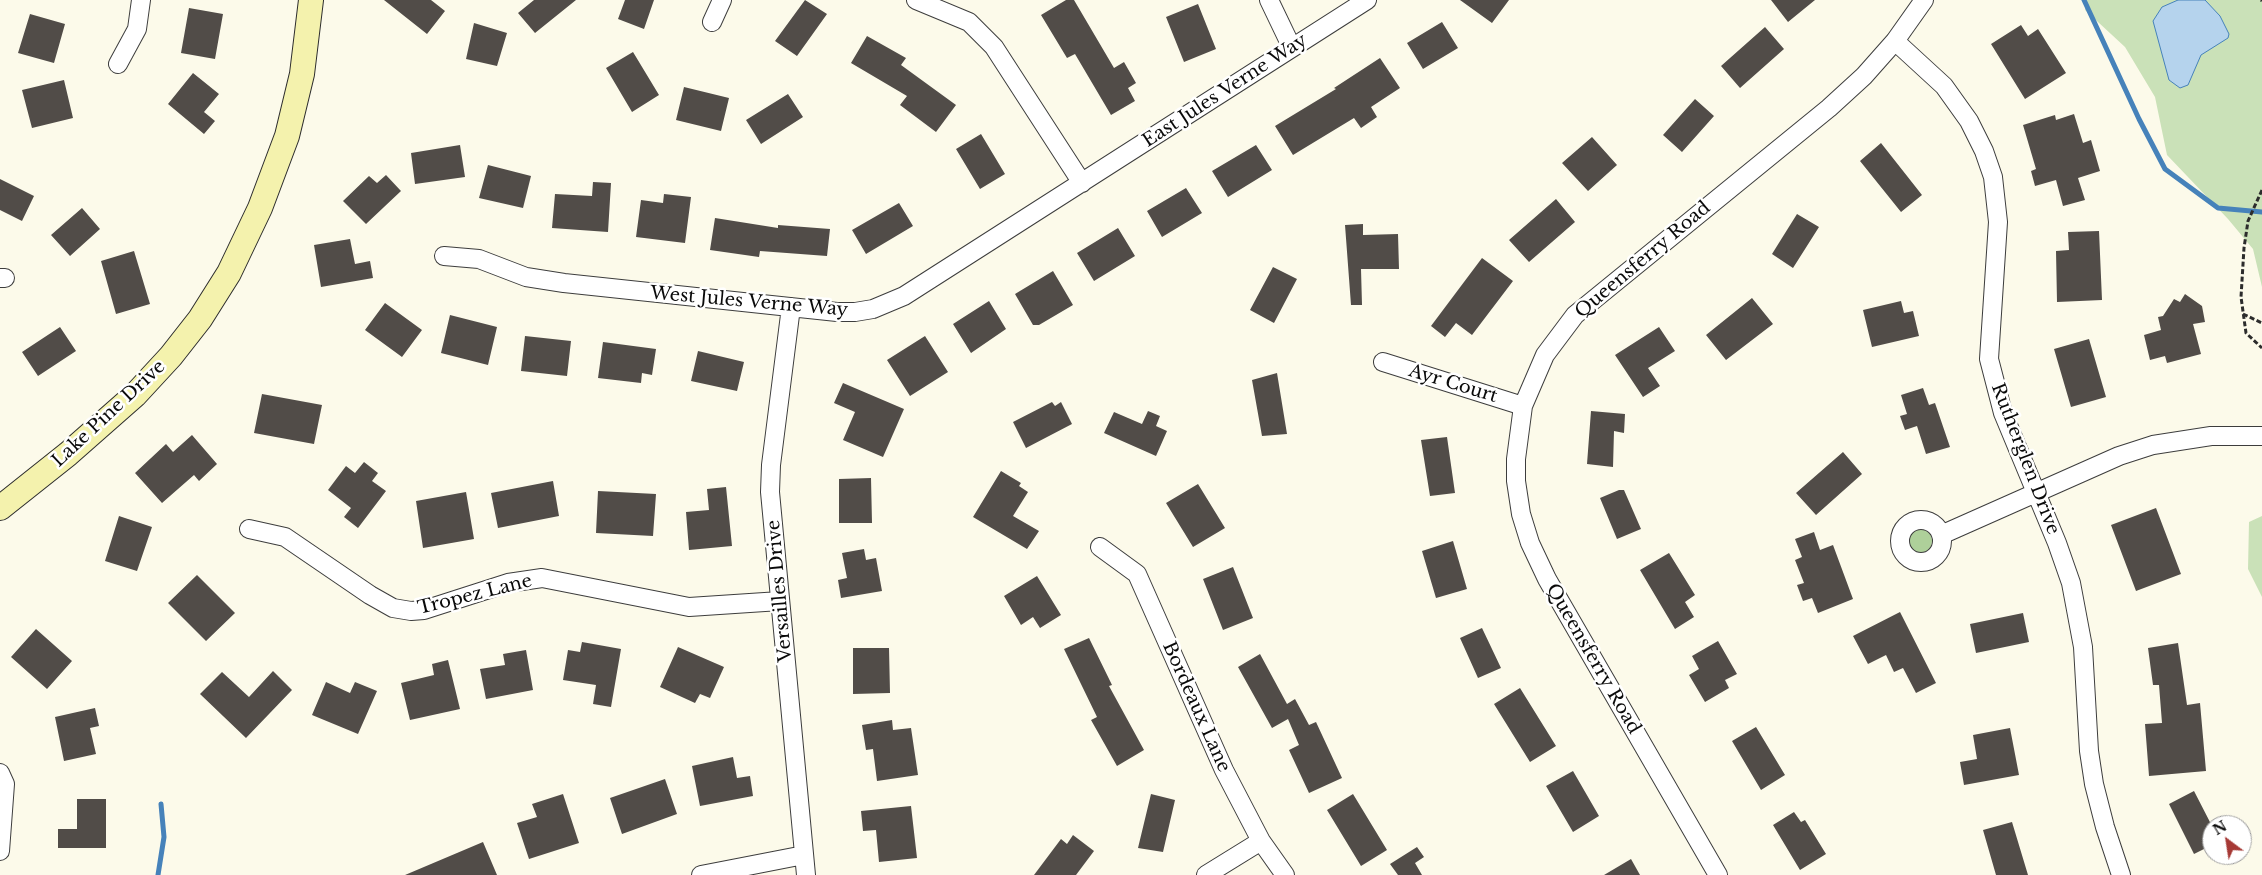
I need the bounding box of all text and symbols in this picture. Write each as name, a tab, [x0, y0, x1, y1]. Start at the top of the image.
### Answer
street label: East Jules Verne Way	[1139, 30, 1311, 152]
street label: Queensferry Road	[1571, 197, 1715, 323]
street label: West Jules Verne Way	[649, 283, 849, 321]
street label: Lake Pine Drive	[48, 356, 170, 472]
street label: Ayr Court	[1406, 360, 1500, 408]
street label: Rutherglen Drive	[1986, 380, 2064, 538]
street label: Versailles Drive	[763, 519, 797, 663]
street label: Tropez Lane	[416, 570, 534, 620]
street label: Queensferry Road	[1541, 580, 1645, 738]
street label: Bordeaux Lane	[1158, 638, 1234, 776]
north arrow	[2202, 815, 2252, 865]
text: N	[2210, 817, 2230, 839]

